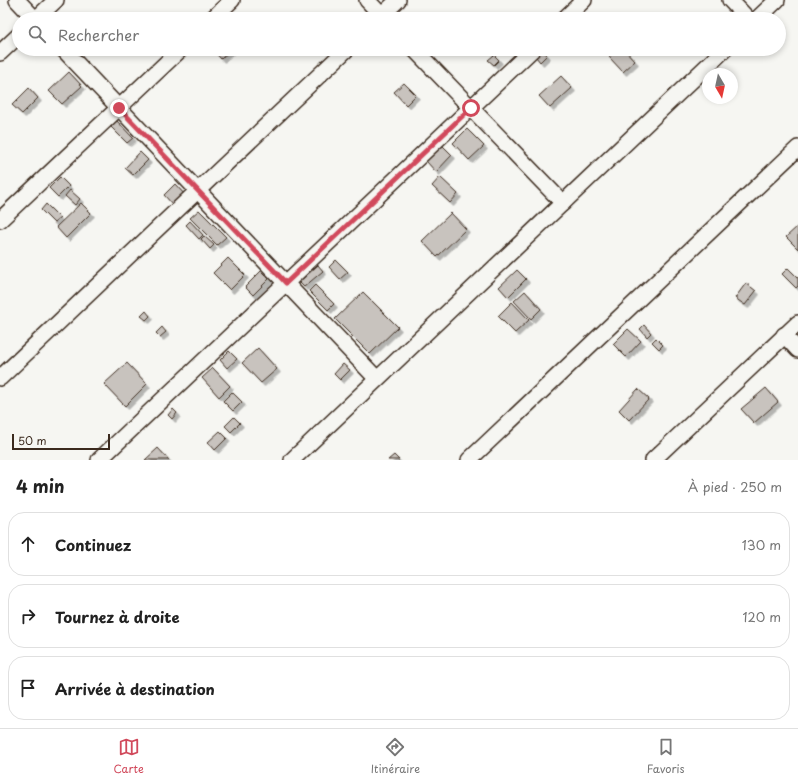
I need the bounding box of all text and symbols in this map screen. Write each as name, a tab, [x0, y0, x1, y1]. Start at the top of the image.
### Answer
search box	[12, 12, 786, 56]
icon: search	[26, 23, 48, 45]
text: Rechercher	[58, 23, 139, 46]
north arrow	[702, 68, 738, 104]
route end	[110, 99, 128, 117]
route start	[462, 99, 480, 117]
scale bar	[12, 432, 110, 451]
text: 50 m	[18, 432, 47, 449]
text: 4 min	[16, 473, 64, 499]
text: À pied · 250 m	[688, 477, 782, 496]
icon: ahead	[17, 533, 39, 555]
text: Continuez	[55, 533, 131, 556]
text: 130 m	[742, 535, 781, 554]
icon: right	[17, 605, 39, 627]
text: Tournez à droite	[55, 605, 180, 628]
text: 120 m	[742, 607, 781, 626]
icon: arrive	[17, 677, 39, 699]
text: Arrivée à destination	[55, 677, 215, 700]
tab: Carte	[113, 736, 144, 777]
tab: Itinéraire	[371, 736, 420, 777]
tab: Favoris	[647, 736, 685, 777]

